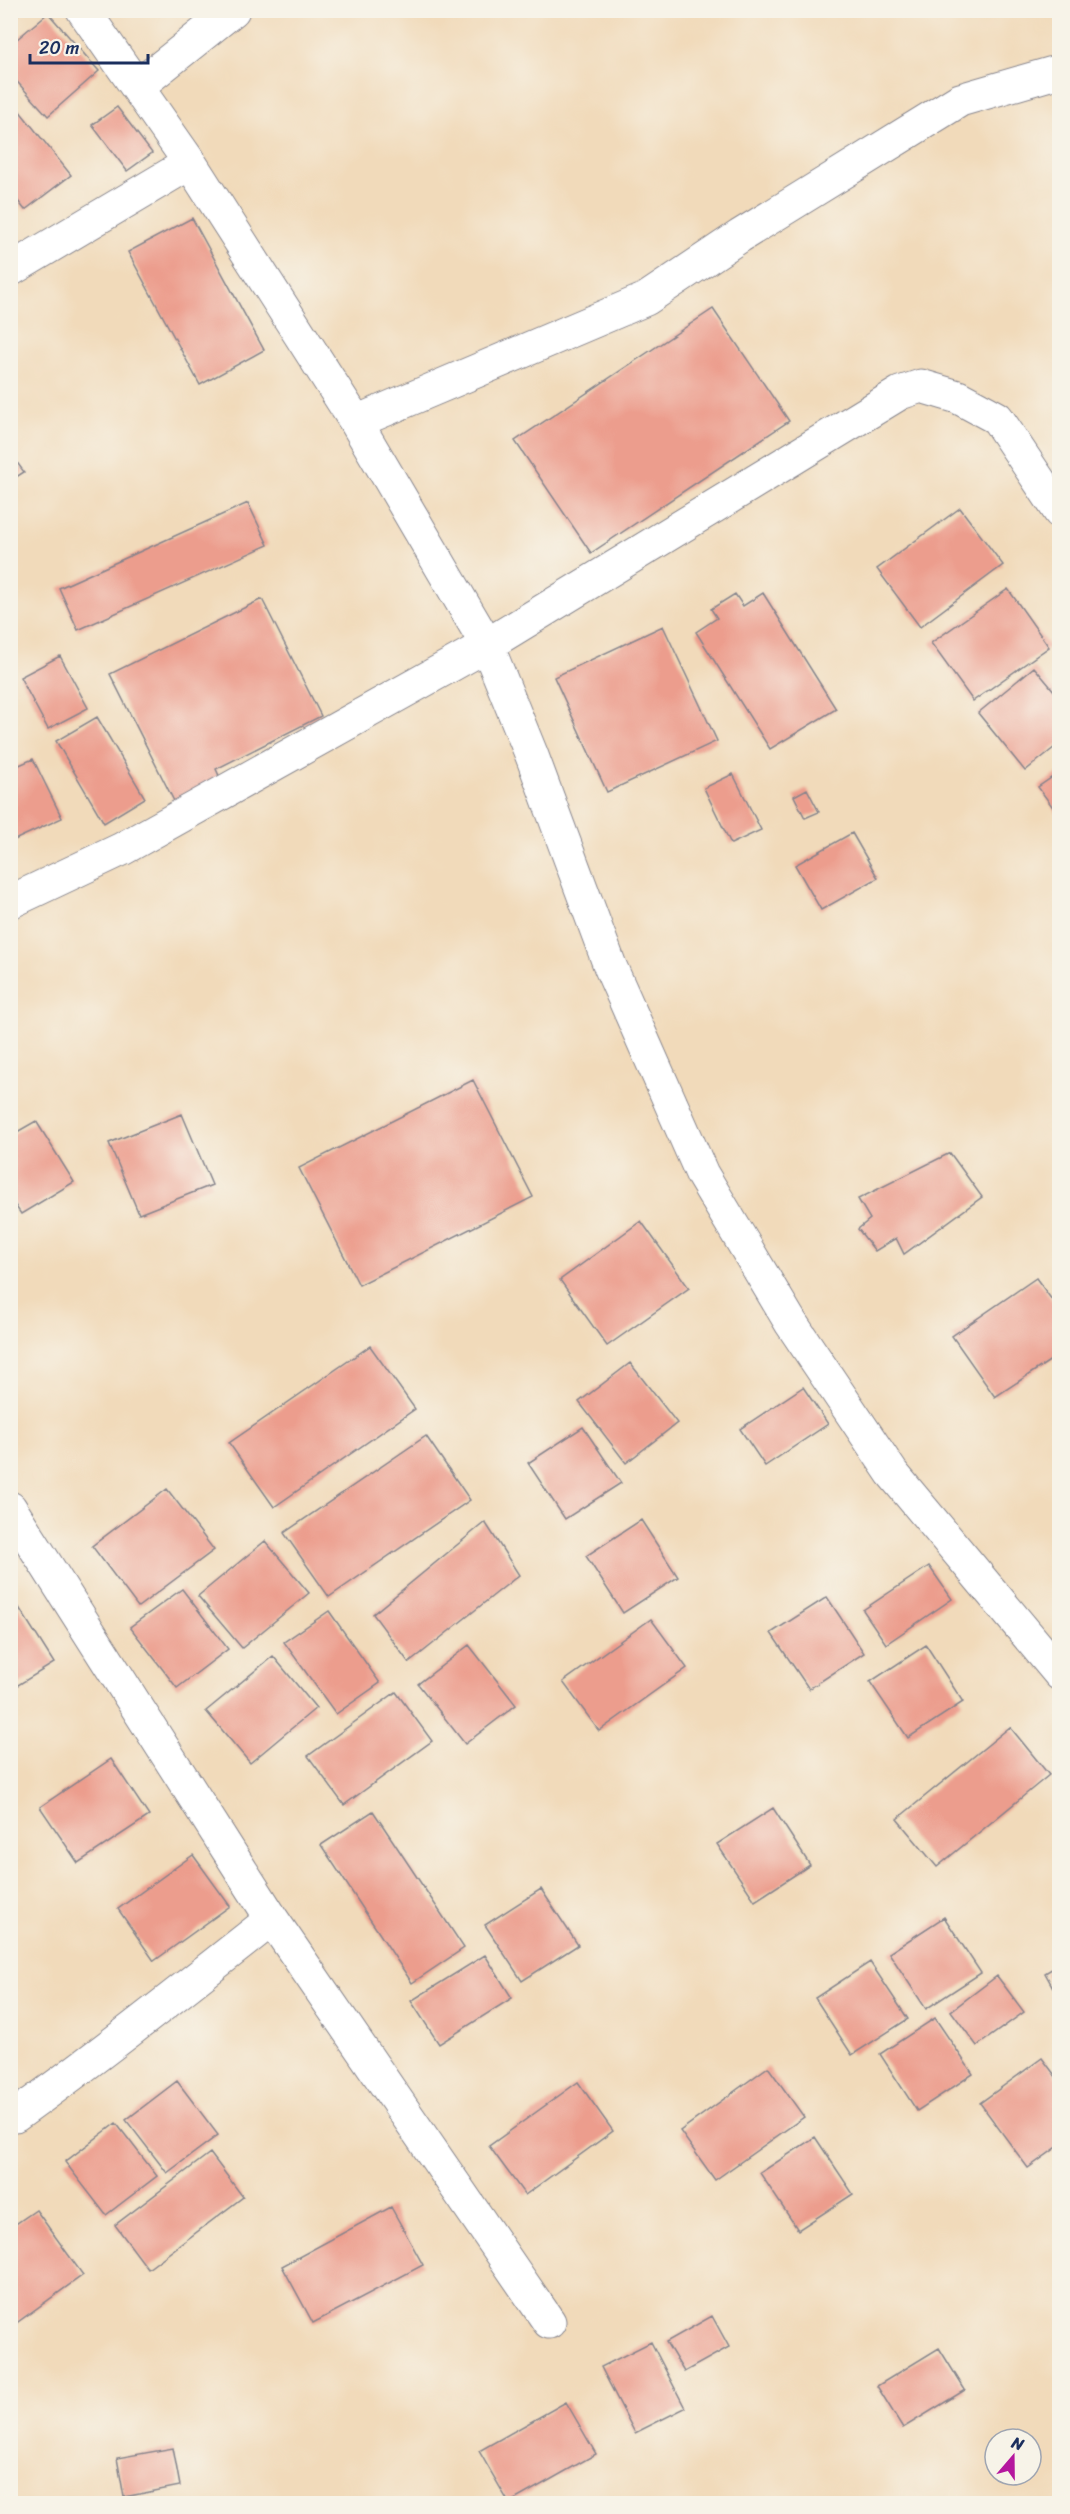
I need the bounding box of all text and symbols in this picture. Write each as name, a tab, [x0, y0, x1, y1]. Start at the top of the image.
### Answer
scale bar	[30, 27, 148, 65]
text: 20 m	[39, 32, 79, 64]
north arrow	[983, 2427, 1043, 2487]
text: N	[1007, 2428, 1029, 2459]

